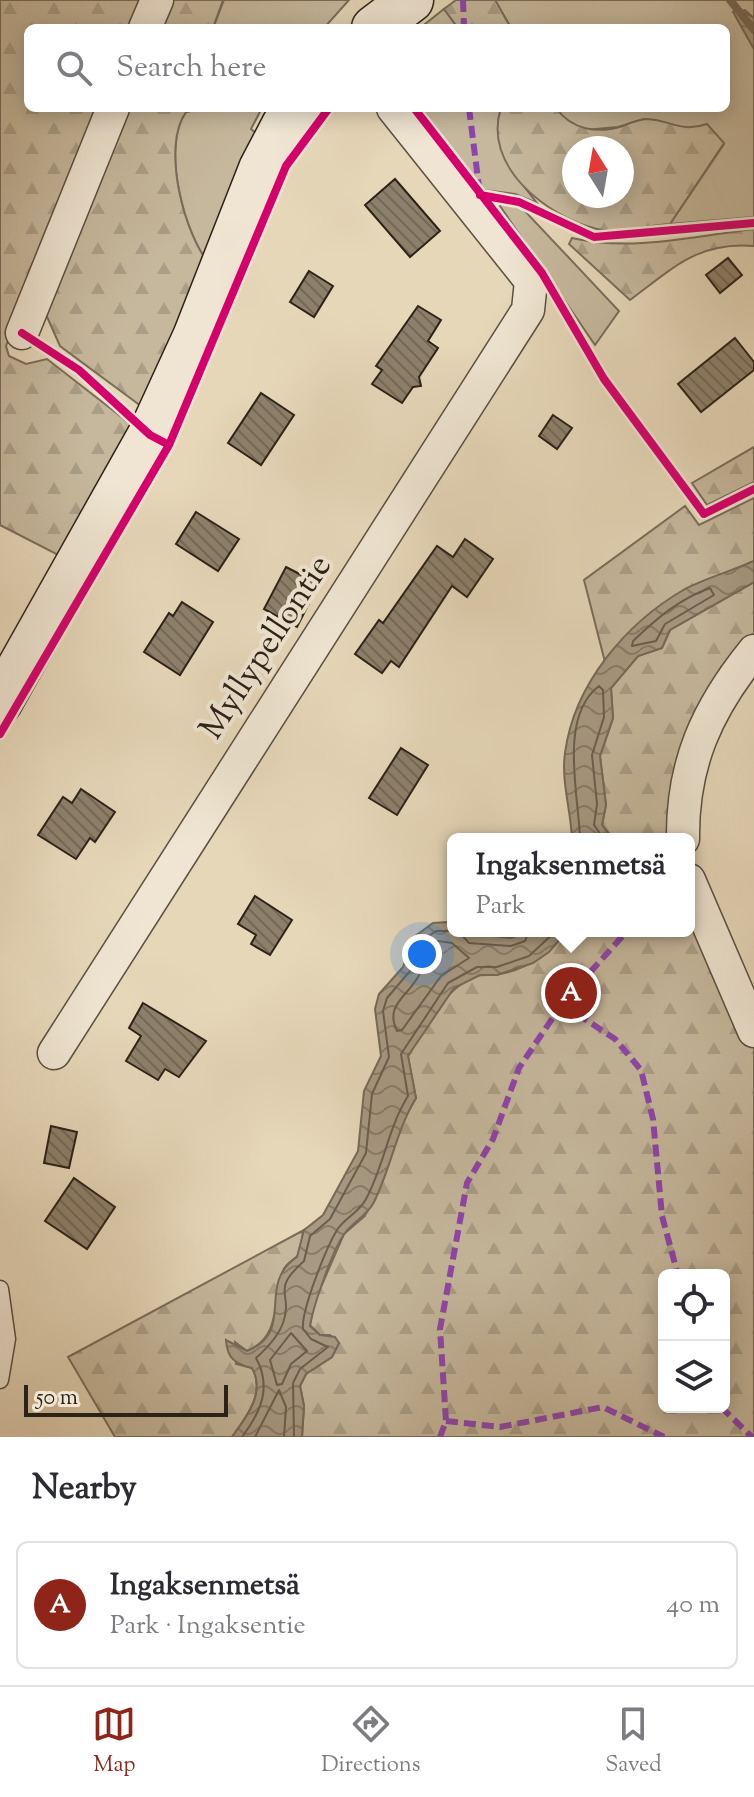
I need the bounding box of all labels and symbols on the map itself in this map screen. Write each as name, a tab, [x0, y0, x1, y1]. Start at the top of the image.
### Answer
north arrow	[562, 136, 634, 208]
street label: Myllypellontie	[189, 546, 345, 750]
your location	[402, 934, 442, 974]
pin: A	[545, 963, 597, 1023]
scale bar	[24, 1381, 228, 1417]

